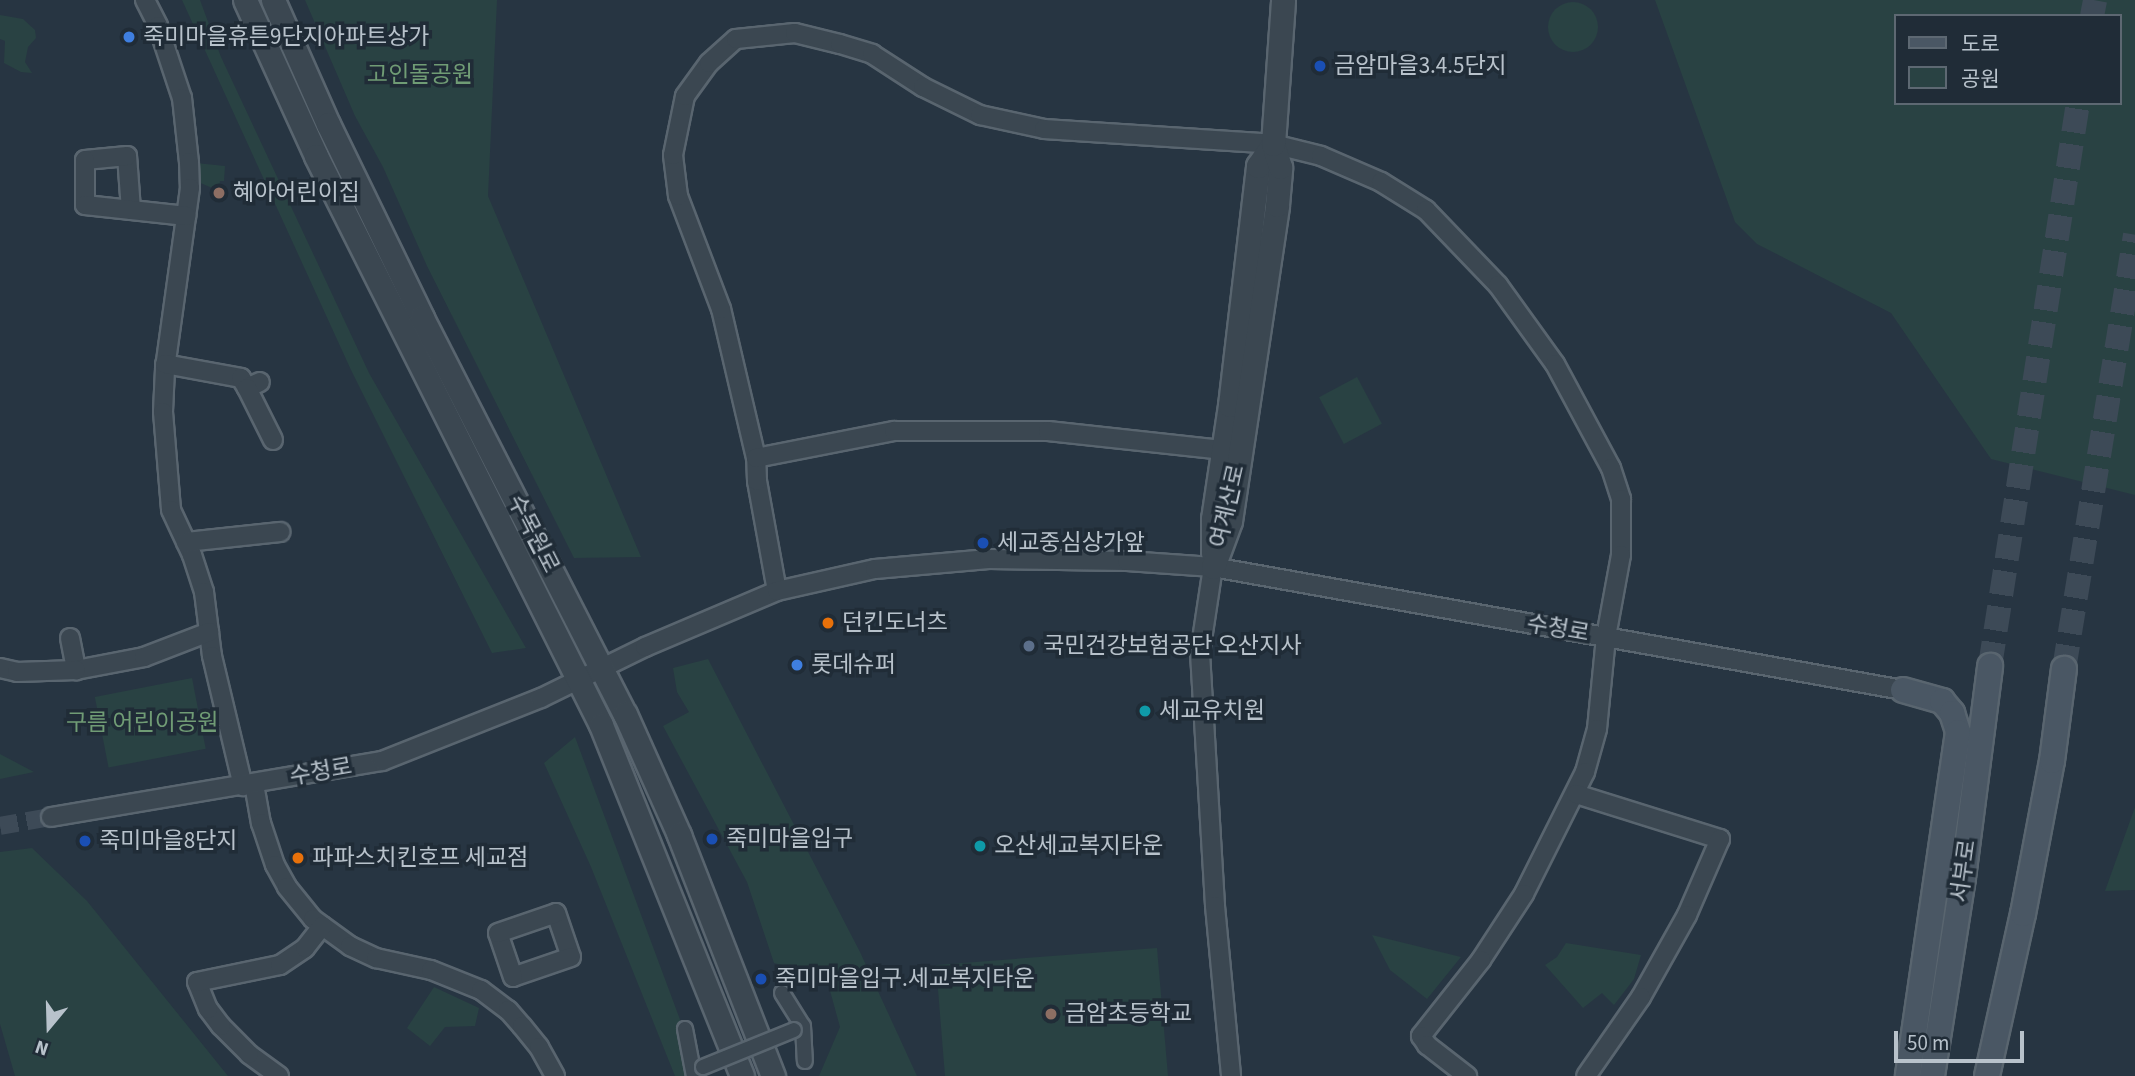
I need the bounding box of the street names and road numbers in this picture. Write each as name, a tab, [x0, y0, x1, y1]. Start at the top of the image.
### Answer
street label: 여계산로	[1205, 462, 1251, 550]
street label: 수목원로	[501, 490, 565, 578]
street label: 수청로	[1524, 610, 1592, 648]
street label: 수청로	[287, 753, 355, 791]
street label: 서부로	[1946, 838, 1982, 904]

